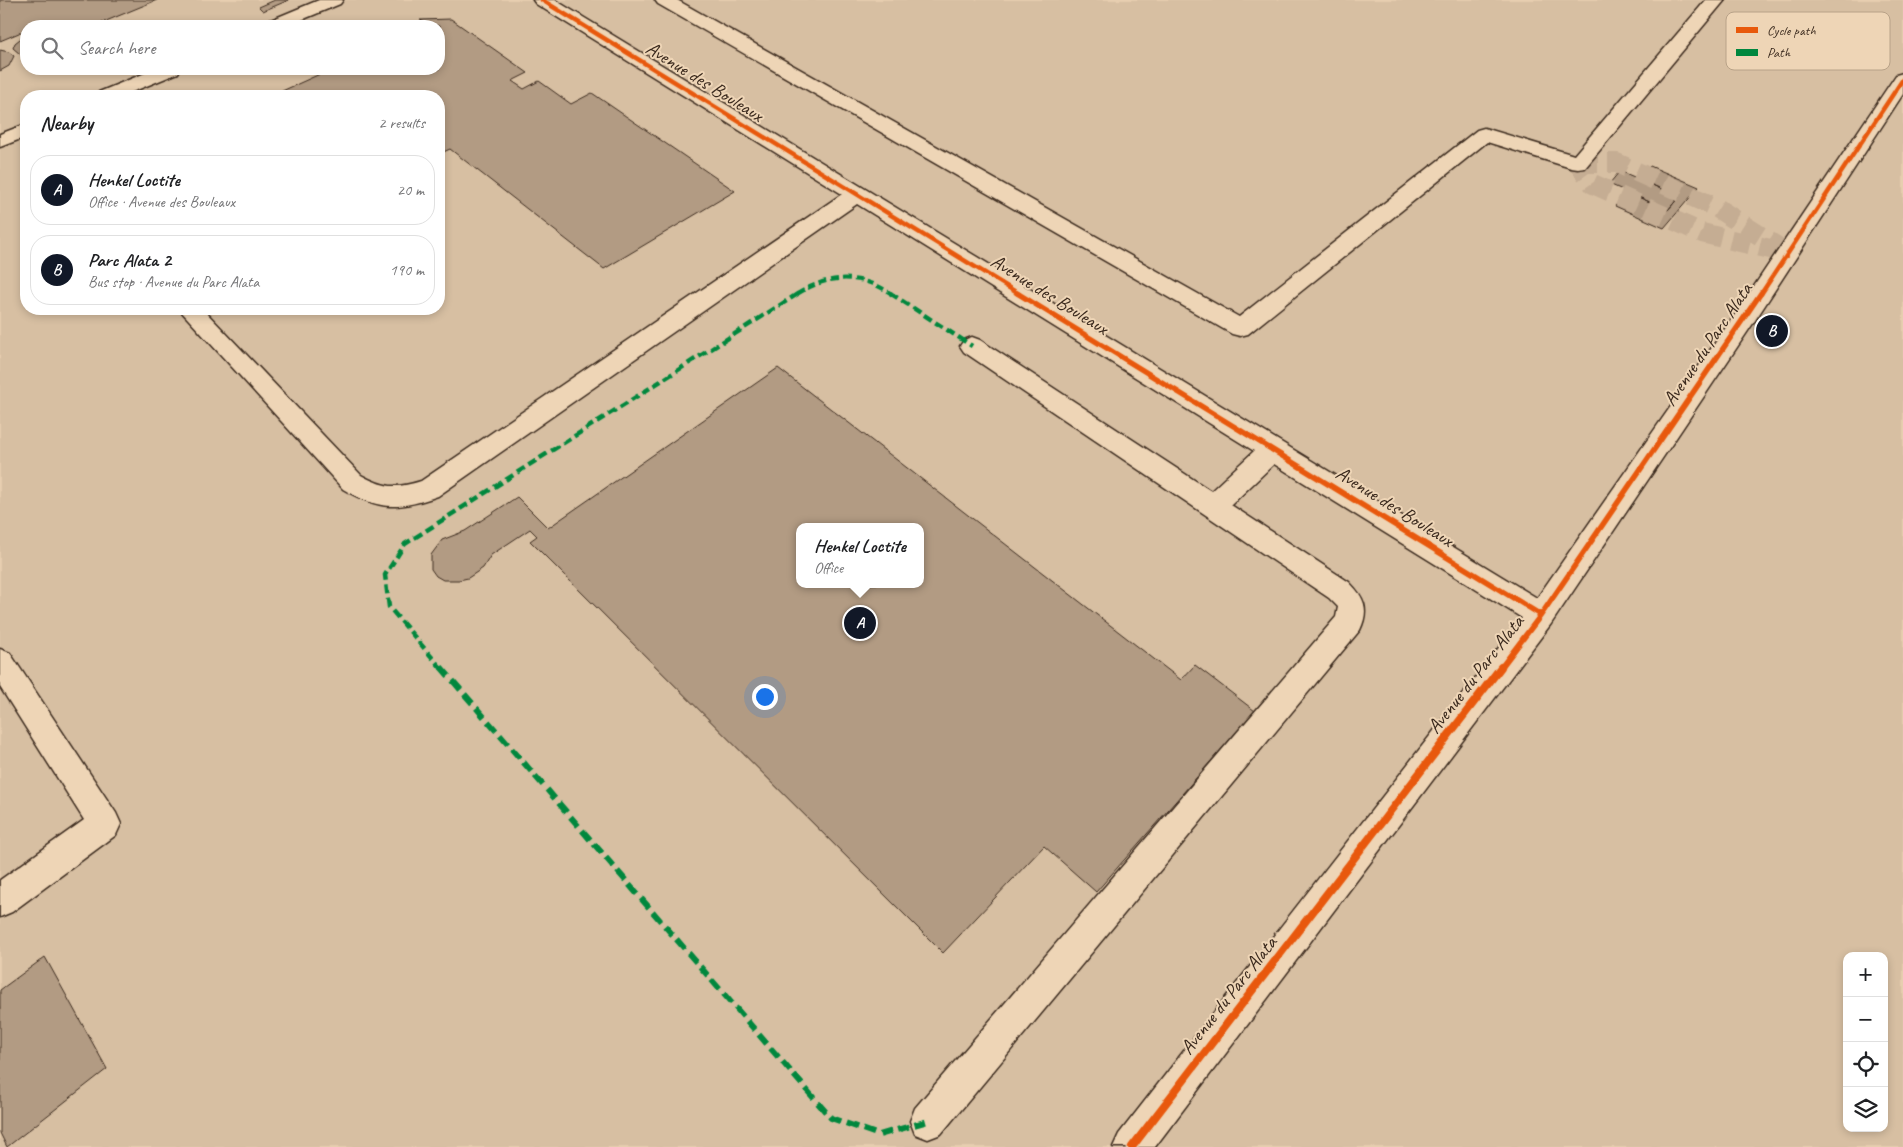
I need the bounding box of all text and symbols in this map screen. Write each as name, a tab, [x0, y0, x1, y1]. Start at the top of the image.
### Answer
legend	[1726, 12, 1890, 70]
search box	[20, 20, 445, 75]
text: Cycle path	[1767, 22, 1816, 39]
icon: search	[38, 34, 66, 62]
street label: Avenue des Bouleaux	[641, 35, 770, 129]
text: Search here	[78, 36, 155, 60]
text: Path	[1767, 44, 1791, 61]
text: Nearby	[40, 110, 93, 136]
text: 2 results	[378, 113, 425, 133]
text: Henkel Loctite	[88, 168, 180, 192]
text: A	[53, 180, 61, 200]
text: 20 m	[397, 180, 424, 200]
text: Office · Avenue des Bouleaux	[88, 192, 235, 212]
text: Parc Alata 2	[88, 248, 171, 272]
street label: Avenue des Bouleaux	[986, 248, 1115, 342]
text: B	[53, 260, 61, 280]
text: 190 m	[390, 260, 424, 280]
text: Bus stop · Avenue du Parc Alata	[88, 272, 259, 292]
street label: Avenue du Parc Alata	[1657, 277, 1759, 411]
pin: B	[1756, 312, 1788, 350]
street label: Avenue des Bouleaux	[1331, 460, 1460, 554]
popup	[796, 523, 924, 588]
text: Henkel Loctite	[814, 534, 906, 558]
text: Office	[814, 558, 843, 578]
pin: A	[844, 604, 876, 642]
street label: Avenue du Parc Alata	[1421, 609, 1530, 738]
your location	[752, 684, 778, 710]
street label: Avenue du Parc Alata	[1174, 930, 1283, 1059]
map controls	[1843, 952, 1888, 1132]
button: +	[1843, 952, 1888, 997]
button: −	[1843, 997, 1888, 1042]
button: locate	[1843, 1042, 1888, 1087]
button: layers	[1843, 1087, 1888, 1132]

